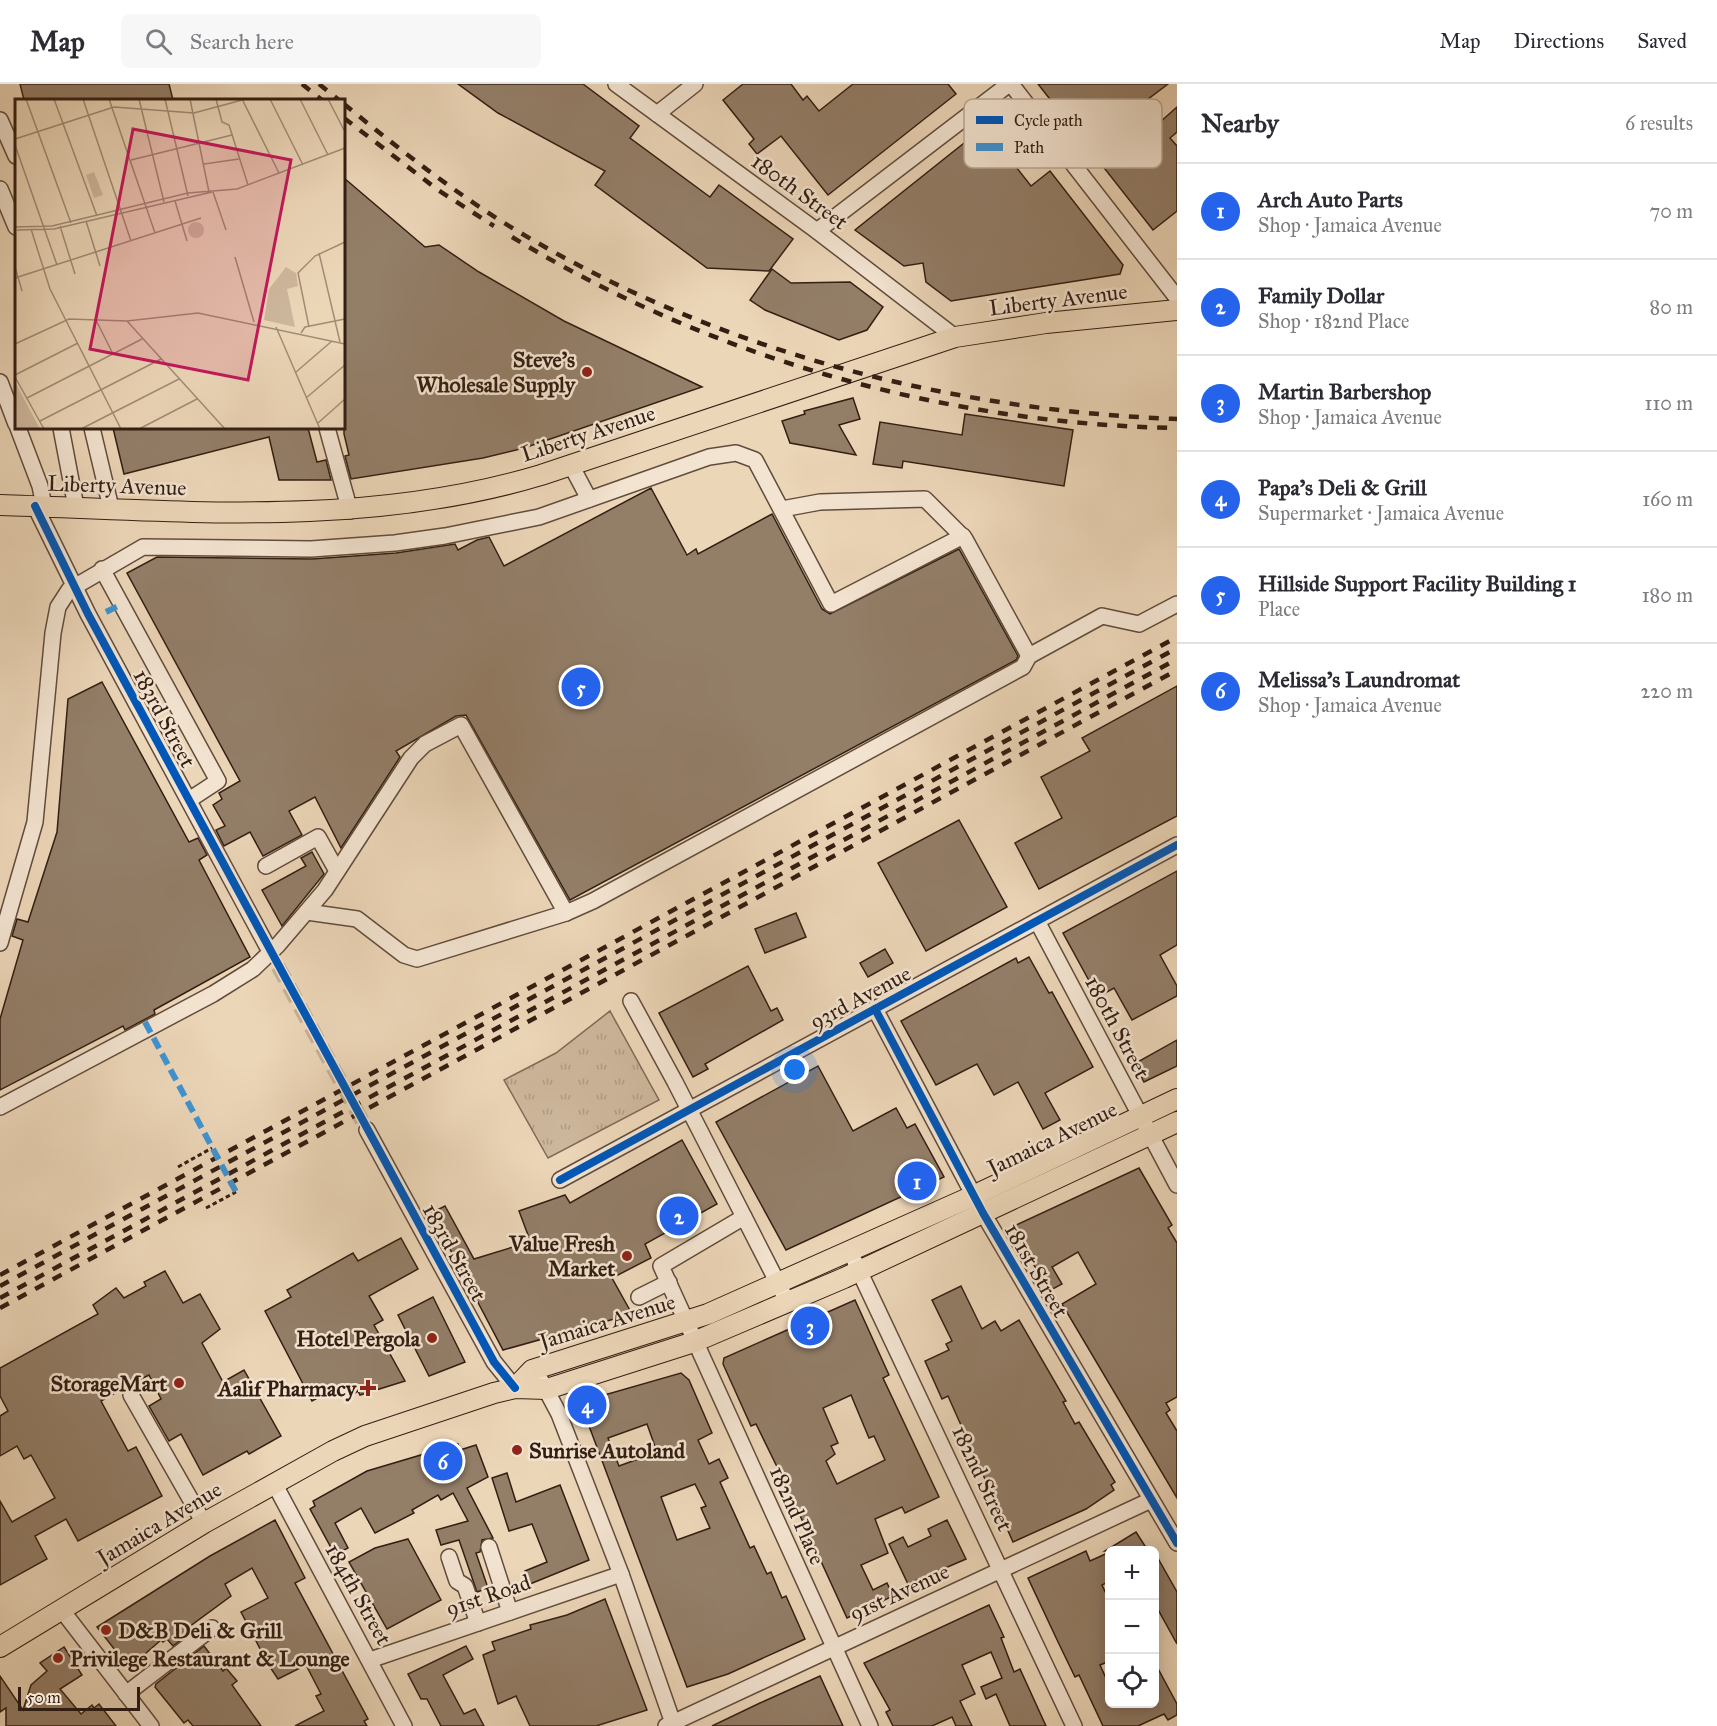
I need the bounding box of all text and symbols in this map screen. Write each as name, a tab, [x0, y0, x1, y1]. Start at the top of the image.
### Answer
search box	[121, 14, 541, 68]
text: Map	[30, 24, 85, 59]
icon: search	[142, 25, 175, 58]
text: Search here	[190, 28, 294, 55]
text: Map	[1440, 28, 1481, 54]
text: Directions	[1514, 28, 1604, 54]
text: Saved	[1637, 28, 1687, 54]
inset map	[15, 99, 345, 429]
legend	[964, 99, 1162, 168]
text: Nearby	[1201, 107, 1279, 139]
text: Cycle path	[1014, 111, 1083, 130]
text: 6 results	[1625, 111, 1693, 135]
text: Path	[1014, 138, 1044, 157]
street label: 180th Street	[746, 147, 853, 236]
text: Arch Auto Parts	[1258, 186, 1403, 213]
text: 1	[1217, 199, 1224, 223]
text: 70 m	[1650, 199, 1693, 223]
text: Shop · Jamaica Avenue	[1258, 213, 1442, 237]
street label: Liberty Avenue	[987, 278, 1129, 321]
text: Family Dollar	[1258, 282, 1384, 309]
text: 2	[1216, 295, 1225, 319]
text: 80 m	[1650, 295, 1693, 319]
text: Shop · 182nd Place	[1258, 309, 1409, 333]
place label: Steve's Wholesale Supply	[416, 346, 577, 398]
marker: Steve's Wholesale Supply	[580, 365, 594, 379]
text: Martin Barbershop	[1258, 378, 1431, 405]
text: 3	[1217, 391, 1225, 415]
text: 110 m	[1645, 391, 1693, 415]
street label: Liberty Avenue	[518, 399, 659, 468]
text: Shop · Jamaica Avenue	[1258, 405, 1442, 429]
street label: Liberty Avenue	[47, 470, 187, 501]
text: Papa's Deli & Grill	[1258, 474, 1427, 501]
text: 4	[1215, 487, 1226, 511]
text: 160 m	[1642, 487, 1693, 511]
text: Supermarket · Jamaica Avenue	[1258, 501, 1504, 525]
text: Hillside Support Facility Building 1	[1258, 570, 1576, 597]
text: 5	[1216, 583, 1225, 607]
text: 180 m	[1642, 583, 1693, 607]
text: Place	[1258, 597, 1300, 621]
street label: 183rd Street	[127, 664, 202, 772]
pin: 5	[562, 664, 600, 710]
text: Melissa's Laundromat	[1258, 666, 1460, 693]
text: 6	[1215, 679, 1226, 703]
text: 220 m	[1641, 679, 1693, 703]
text: Shop · Jamaica Avenue	[1258, 693, 1442, 717]
street label: 93rd Avenue	[805, 960, 915, 1035]
street label: 180th Street	[1079, 971, 1156, 1083]
your location	[780, 1055, 809, 1084]
street label: Jamaica Avenue	[981, 1095, 1121, 1182]
pin: 1	[898, 1158, 936, 1204]
pin: 2	[660, 1194, 698, 1238]
street label: 183rd Street	[417, 1199, 493, 1306]
street label: 181st Street	[999, 1218, 1074, 1322]
place label: Value Fresh Market	[508, 1230, 616, 1282]
marker: Value Fresh Market	[620, 1249, 634, 1263]
street label: Jamaica Avenue	[534, 1288, 678, 1356]
pin: 3	[790, 1304, 830, 1348]
place label: Hotel Pergola	[296, 1325, 421, 1352]
marker: Hotel Pergola	[425, 1331, 439, 1345]
place label: StorageMart	[51, 1370, 167, 1397]
place label: Aalif Pharmacy	[216, 1375, 358, 1402]
marker: StorageMart	[172, 1376, 186, 1390]
marker: Aalif Pharmacy	[361, 1381, 375, 1395]
pin: 4	[568, 1382, 606, 1428]
street label: 182nd Street	[946, 1421, 1019, 1536]
place label: Sunrise Autoland	[529, 1437, 686, 1464]
pin: 6	[424, 1438, 462, 1484]
marker: Sunrise Autoland	[510, 1443, 524, 1457]
street label: 182nd Place	[764, 1462, 831, 1569]
street label: Jamaica Avenue	[90, 1476, 227, 1572]
street label: 184th Street	[320, 1539, 398, 1650]
map controls	[1105, 1546, 1159, 1708]
button: +	[1105, 1546, 1159, 1600]
street label: 91st Avenue	[845, 1558, 953, 1627]
street label: 91st Road	[442, 1568, 534, 1623]
button: −	[1105, 1600, 1159, 1654]
place label: D&B Deli & Grill	[118, 1617, 283, 1644]
marker: D&B Deli & Grill	[99, 1623, 113, 1637]
place label: Privilege Restaurant & Lounge	[70, 1645, 350, 1672]
marker: Privilege Restaurant & Lounge	[51, 1651, 65, 1665]
button: locate	[1105, 1654, 1159, 1708]
scale bar	[18, 1684, 140, 1712]
text: 50 m	[27, 1688, 61, 1707]

